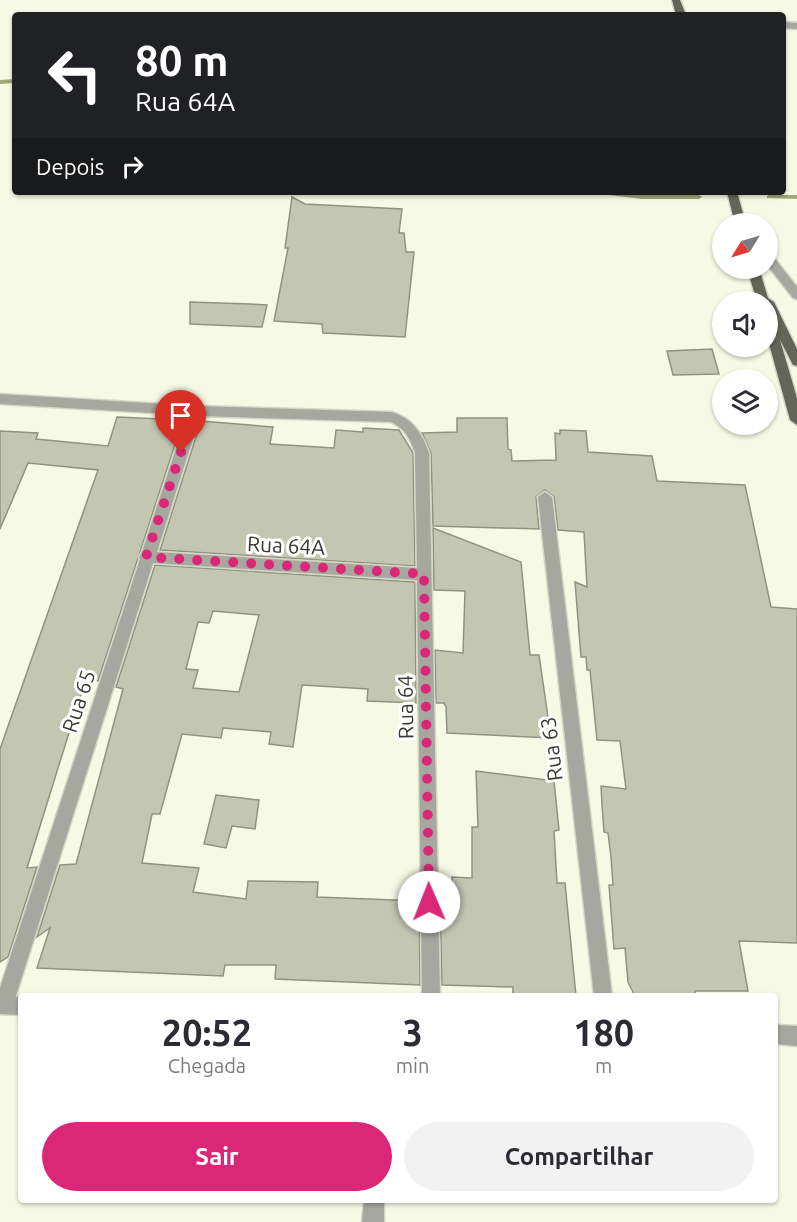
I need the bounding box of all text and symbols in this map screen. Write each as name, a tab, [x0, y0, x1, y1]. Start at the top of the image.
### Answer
icon: left	[36, 36, 114, 114]
text: 80 m	[135, 37, 229, 84]
text: Rua 64A	[135, 86, 235, 116]
icon: right	[116, 150, 149, 183]
text: Depois	[36, 154, 104, 179]
north arrow	[712, 213, 778, 279]
map controls	[712, 213, 778, 435]
button: sound	[712, 291, 778, 357]
button: layers	[712, 369, 778, 435]
pin	[155, 390, 206, 452]
icon: arrive	[164, 399, 197, 432]
street label: Rua 64A	[246, 531, 326, 559]
street label: Rua 65	[57, 667, 99, 735]
street label: Rua 64	[392, 675, 418, 739]
street label: Rua 63	[535, 716, 567, 782]
position arrow	[397, 870, 461, 934]
text: 20:52	[162, 1012, 252, 1053]
text: 3	[402, 1012, 423, 1053]
text: 180	[573, 1012, 634, 1053]
text: Chegada	[168, 1054, 246, 1077]
text: min	[396, 1054, 429, 1077]
text: m	[595, 1054, 612, 1077]
button: Sair	[42, 1122, 392, 1191]
button: Compartilhar	[404, 1122, 754, 1191]

